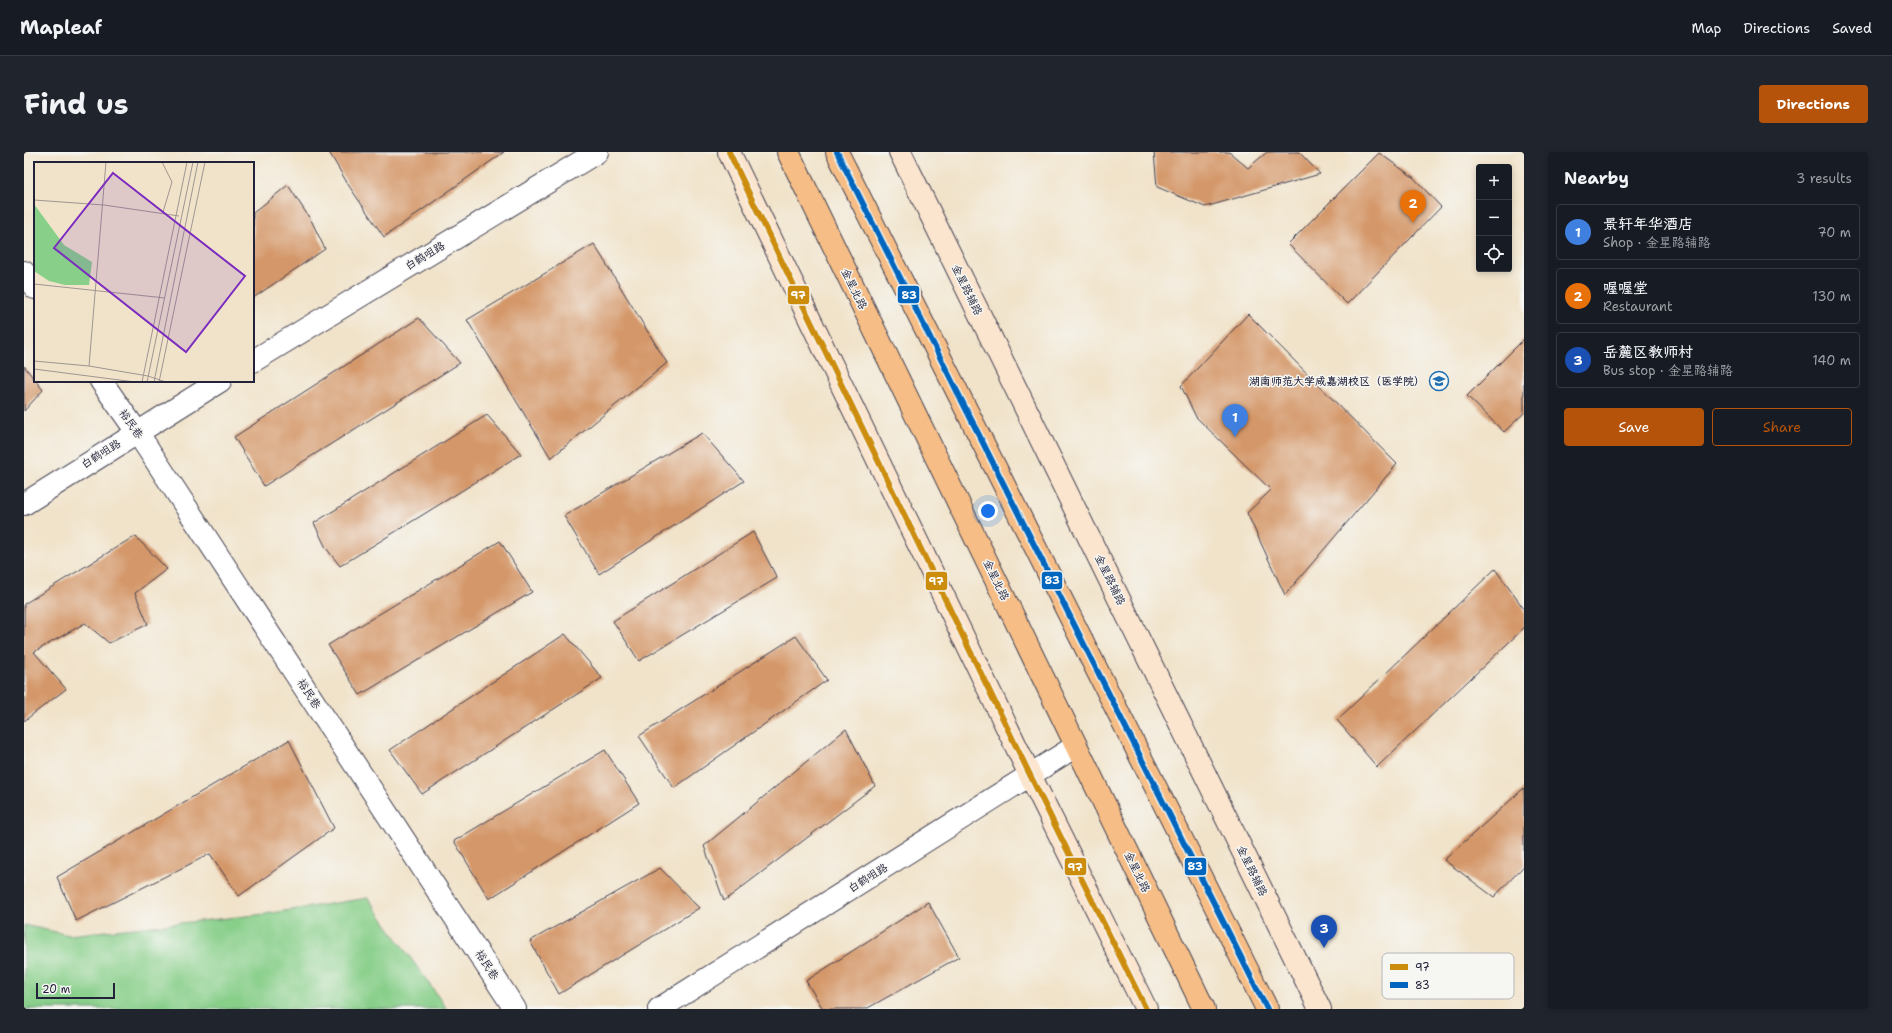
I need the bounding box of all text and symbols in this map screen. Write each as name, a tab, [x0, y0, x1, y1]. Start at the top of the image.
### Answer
text: Mapleaf	[20, 15, 102, 40]
text: Map	[1692, 19, 1722, 37]
text: Directions	[1744, 19, 1810, 37]
text: Saved	[1832, 19, 1872, 37]
text: Find us	[24, 85, 129, 123]
button: Directions	[1759, 85, 1868, 123]
inset map	[34, 162, 254, 382]
map controls	[1476, 164, 1512, 272]
button: +	[1476, 164, 1512, 200]
text: Nearby	[1564, 167, 1629, 189]
text: 3 results	[1796, 170, 1852, 187]
pin: 2	[1400, 190, 1426, 223]
button: −	[1476, 200, 1512, 236]
text: 景轩年华酒店	[1603, 214, 1693, 234]
text: 1	[1575, 224, 1581, 241]
text: 70 m	[1817, 224, 1851, 241]
text: Shop · 金星路辅路	[1603, 234, 1711, 251]
button: locate	[1476, 236, 1512, 272]
street label: 白鹤咀路	[402, 238, 448, 274]
street label: 金星路辅路	[948, 262, 986, 318]
street label: 金星北路	[838, 266, 870, 312]
text: 喔喔堂	[1603, 278, 1648, 298]
line badge: 97	[787, 285, 810, 305]
line badge: 83	[897, 285, 920, 304]
text: 97	[790, 288, 806, 303]
text: 83	[901, 288, 917, 303]
text: 2	[1573, 288, 1583, 305]
text: 130 m	[1813, 288, 1851, 305]
text: Restaurant	[1603, 298, 1673, 315]
text: 岳麓区教师村	[1603, 342, 1693, 362]
text: 3	[1573, 352, 1583, 369]
text: 140 m	[1812, 352, 1851, 369]
text: Bus stop · 金星路辅路	[1603, 362, 1733, 379]
school or university icon: 湖南师范大学咸嘉湖校区（医学院）	[1428, 370, 1450, 392]
place label: 湖南师范大学咸嘉湖校区（医学院）	[1249, 374, 1425, 389]
pin: 1	[1222, 404, 1248, 437]
street label: 裕民巷	[115, 406, 147, 442]
button: Save	[1564, 408, 1704, 446]
button: Share	[1712, 408, 1852, 446]
street label: 白鹤咀路	[78, 436, 124, 472]
your location	[978, 501, 998, 521]
street label: 金星路辅路	[1091, 552, 1129, 608]
street label: 金星北路	[980, 557, 1012, 603]
line badge: 97	[925, 571, 948, 591]
line badge: 83	[1041, 571, 1063, 590]
text: 83	[1044, 573, 1060, 588]
text: 97	[928, 574, 944, 589]
street label: 裕民巷	[294, 676, 324, 712]
street label: 金星路辅路	[1233, 843, 1271, 899]
street label: 金星北路	[1121, 849, 1153, 895]
line badge: 97	[1064, 857, 1087, 876]
line badge: 83	[1184, 857, 1207, 876]
text: 83	[1187, 859, 1203, 874]
street label: 白鹤咀路	[845, 860, 891, 896]
text: 97	[1067, 860, 1083, 875]
pin: 3	[1311, 915, 1337, 948]
street label: 裕民巷	[472, 947, 502, 983]
legend	[1382, 953, 1514, 999]
text: 97	[1415, 960, 1430, 975]
text: 83	[1415, 978, 1430, 993]
scale bar	[36, 981, 115, 1000]
text: 20 m	[42, 982, 70, 997]

